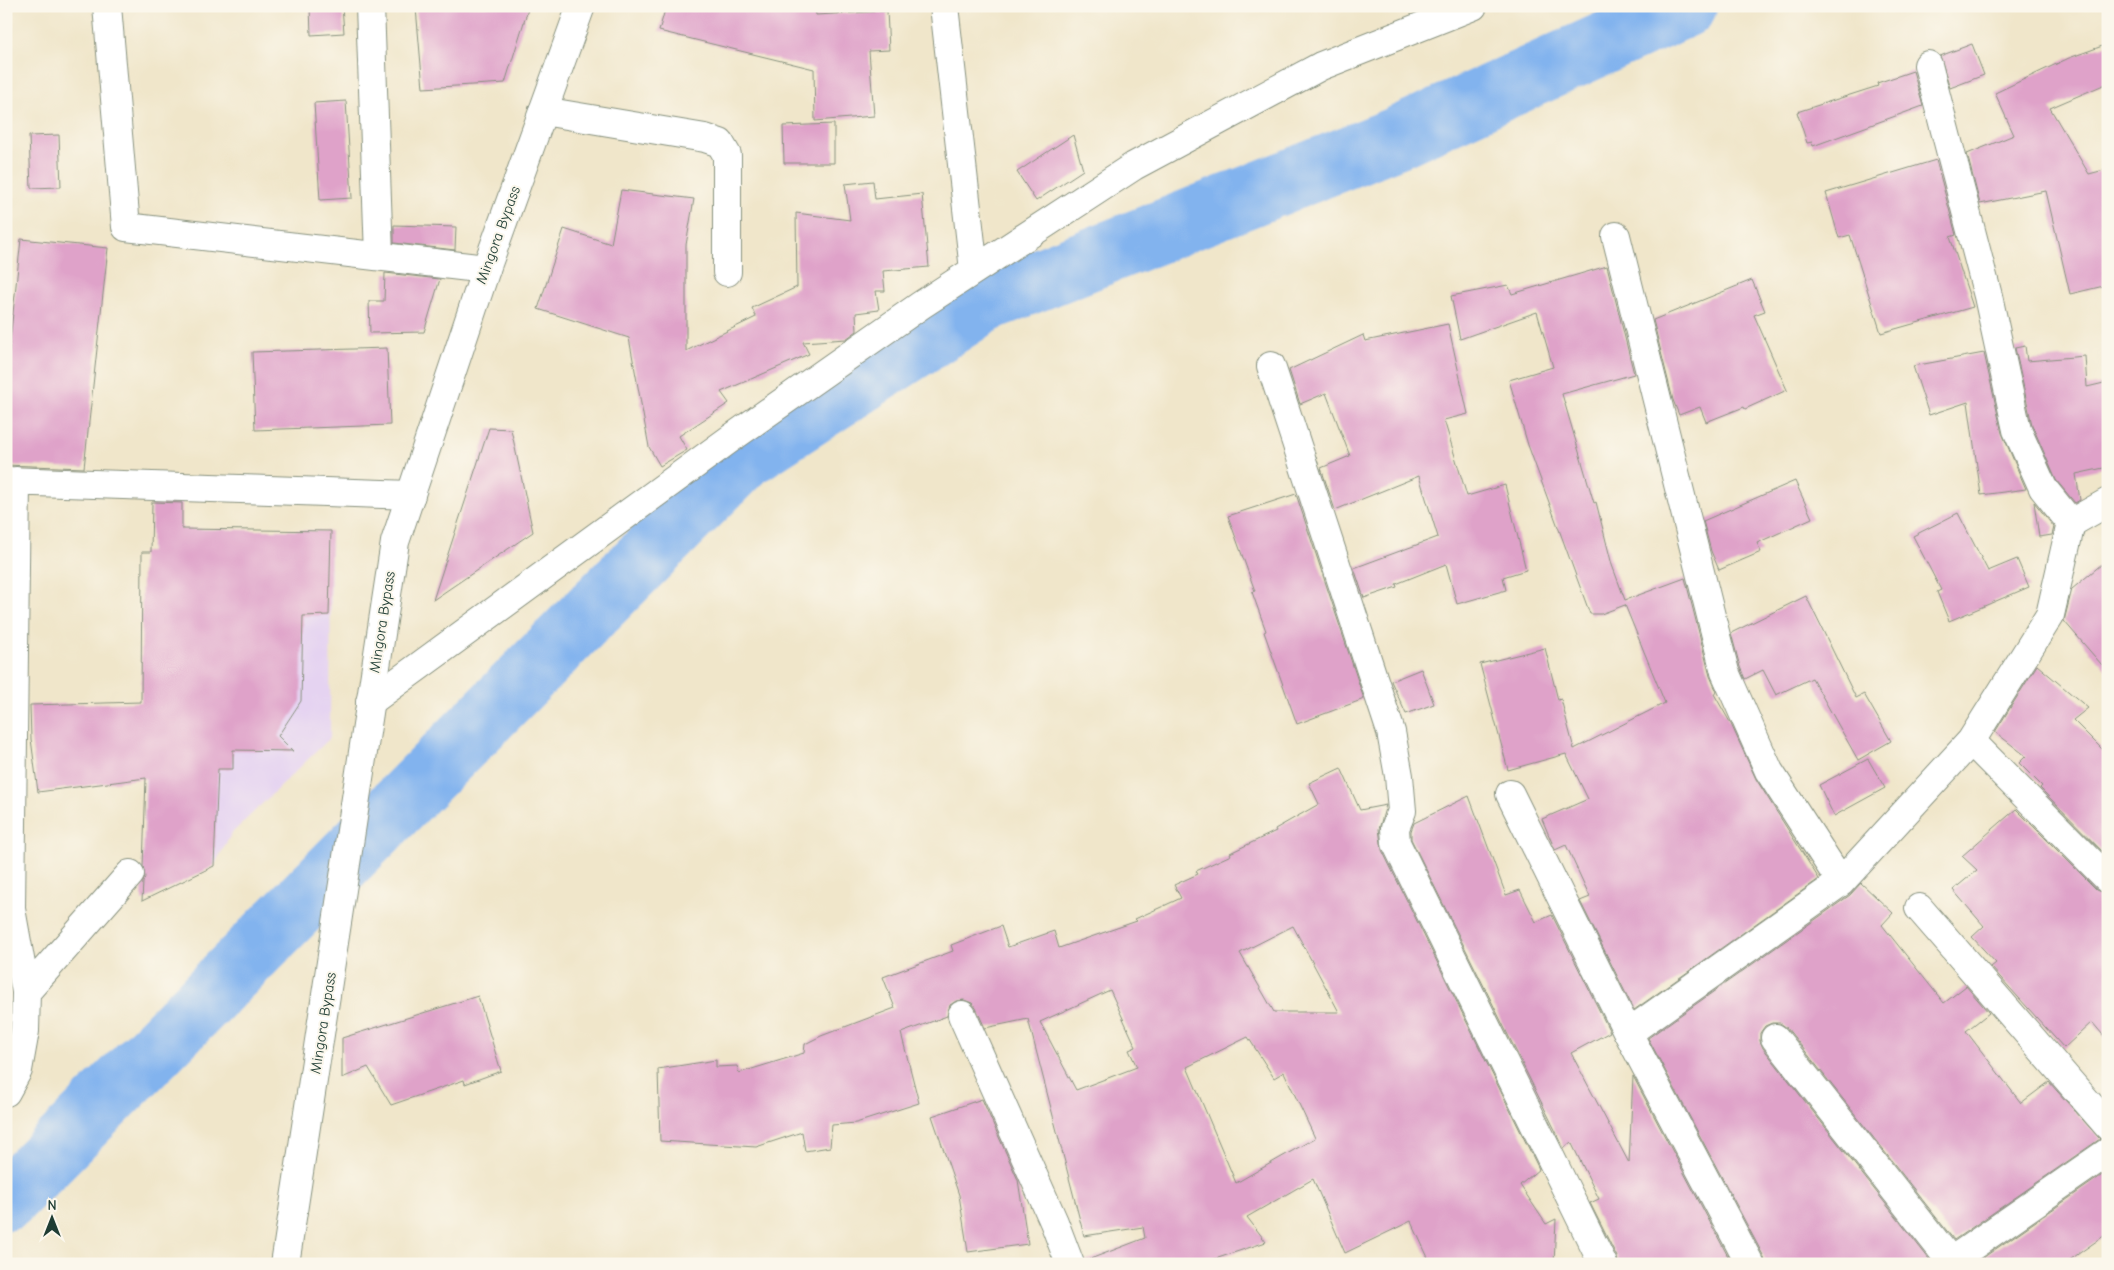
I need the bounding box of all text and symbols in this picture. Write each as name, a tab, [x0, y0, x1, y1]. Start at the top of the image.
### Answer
street label: Mingora Bypass	[472, 184, 524, 286]
street label: Mingora Bypass	[365, 570, 399, 674]
street label: Mingora Bypass	[306, 971, 340, 1075]
north arrow	[28, 1192, 78, 1242]
text: N	[47, 1197, 57, 1214]

